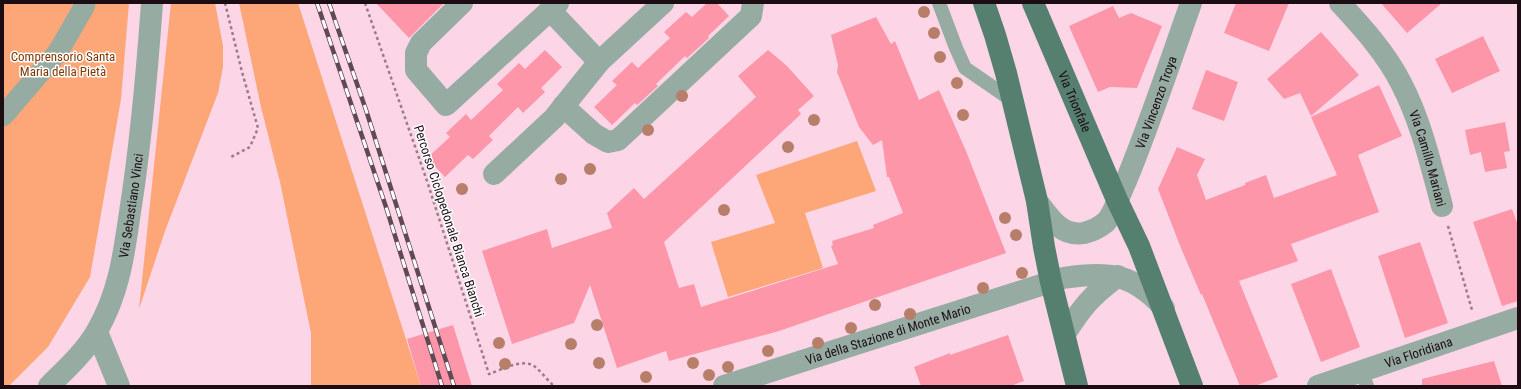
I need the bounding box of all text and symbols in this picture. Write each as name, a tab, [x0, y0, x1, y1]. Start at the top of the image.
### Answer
park label: Comprensorio Santa Maria della Pietà	[11, 49, 115, 79]
street label: Via Vincenzo Troya	[1132, 54, 1179, 151]
street label: Via Trionfale	[1055, 69, 1095, 134]
street label: Via Camillo Mariani	[1406, 108, 1449, 208]
street label: Percorso Ciclopedonale Bianca Bianchi	[411, 123, 487, 319]
street label: Via Sebastiano Vinci	[115, 152, 146, 259]
street label: Via della Stazione di Monte Mario	[804, 300, 972, 367]
street label: Via Floridiana	[1383, 333, 1454, 370]

